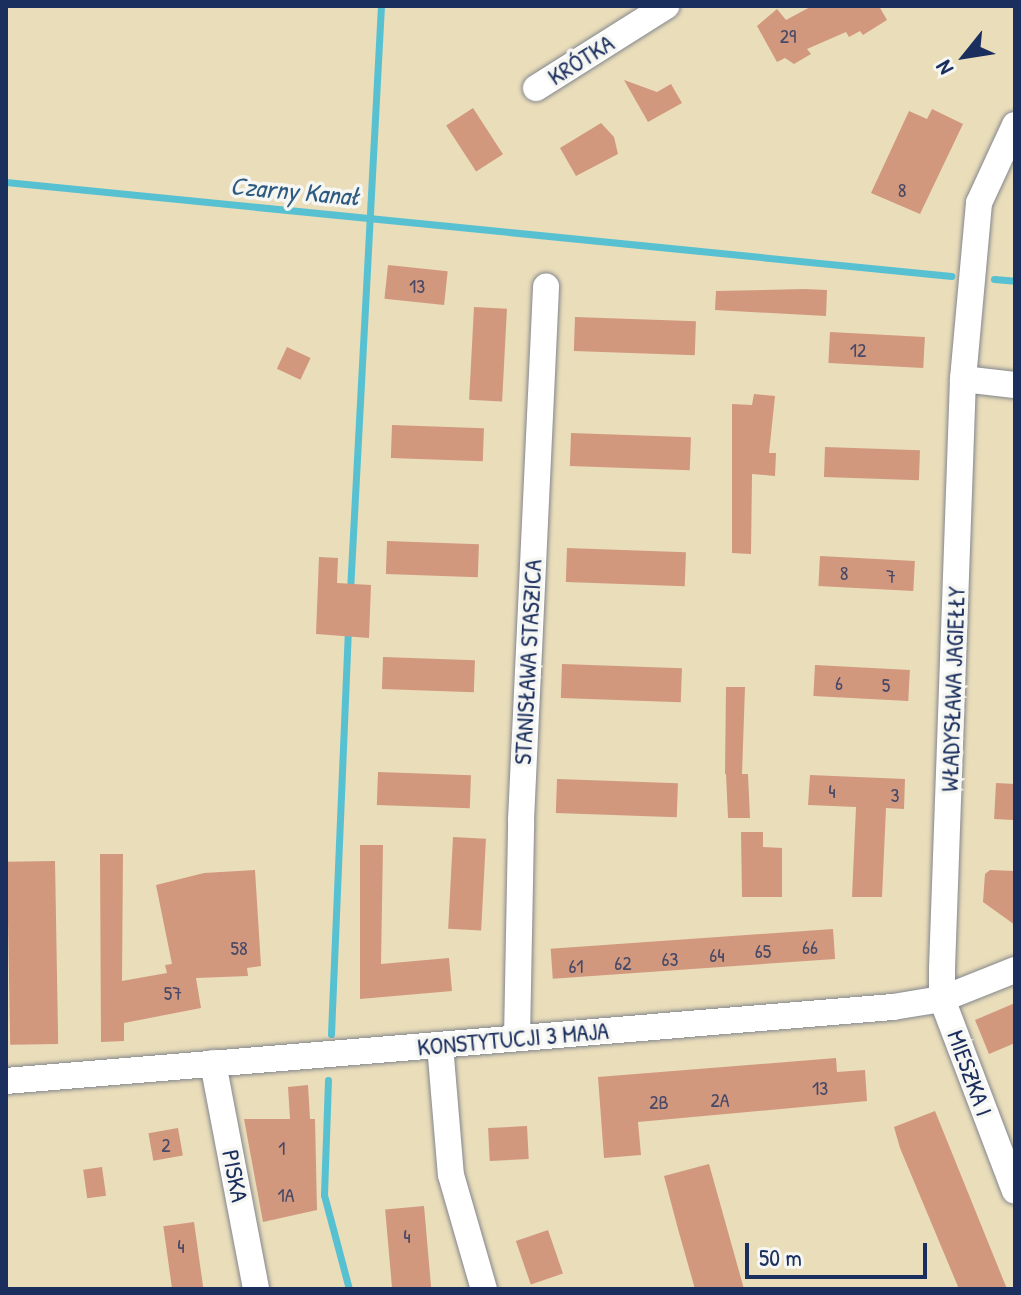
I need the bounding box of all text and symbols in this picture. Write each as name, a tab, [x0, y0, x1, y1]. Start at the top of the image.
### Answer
north arrow	[925, 16, 1005, 96]
house number: 29	[780, 23, 796, 47]
street label: KRÓTKA	[543, 29, 619, 91]
text: N	[928, 55, 960, 81]
water label: Czarny Kanał	[229, 170, 361, 212]
house number: 8	[898, 177, 906, 201]
house number: 13	[409, 273, 425, 297]
house number: 12	[850, 337, 866, 361]
street label: STANISŁAWA STASZICA	[508, 559, 548, 765]
house number: 8	[840, 560, 848, 584]
house number: 7	[886, 563, 896, 587]
street label: WŁADYSŁAWA JAGIEŁŁY	[935, 586, 971, 792]
house number: 6	[835, 670, 843, 694]
house number: 5	[882, 672, 890, 696]
house number: 4	[828, 778, 836, 802]
house number: 3	[891, 782, 899, 806]
house number: 66	[802, 934, 818, 958]
house number: 58	[230, 935, 248, 959]
house number: 65	[755, 938, 771, 962]
house number: 64	[709, 942, 725, 966]
house number: 63	[662, 946, 678, 970]
house number: 62	[614, 950, 632, 974]
house number: 61	[568, 953, 584, 977]
house number: 57	[164, 980, 182, 1004]
street label: KONSTYTUCJI 3 MAJA	[416, 1016, 610, 1062]
street label: MIESZKA I	[941, 1026, 999, 1120]
house number: 13	[812, 1075, 828, 1099]
house number: 2A	[710, 1087, 730, 1111]
house number: 2B	[649, 1089, 669, 1113]
house number: 2	[161, 1132, 171, 1156]
house number: 1	[278, 1135, 286, 1159]
street label: PISKA	[216, 1148, 254, 1204]
house number: 1A	[277, 1182, 295, 1206]
house number: 4	[403, 1223, 411, 1247]
scale bar	[749, 1227, 931, 1277]
house number: 4	[177, 1233, 185, 1257]
text: 50 m	[759, 1241, 802, 1273]

